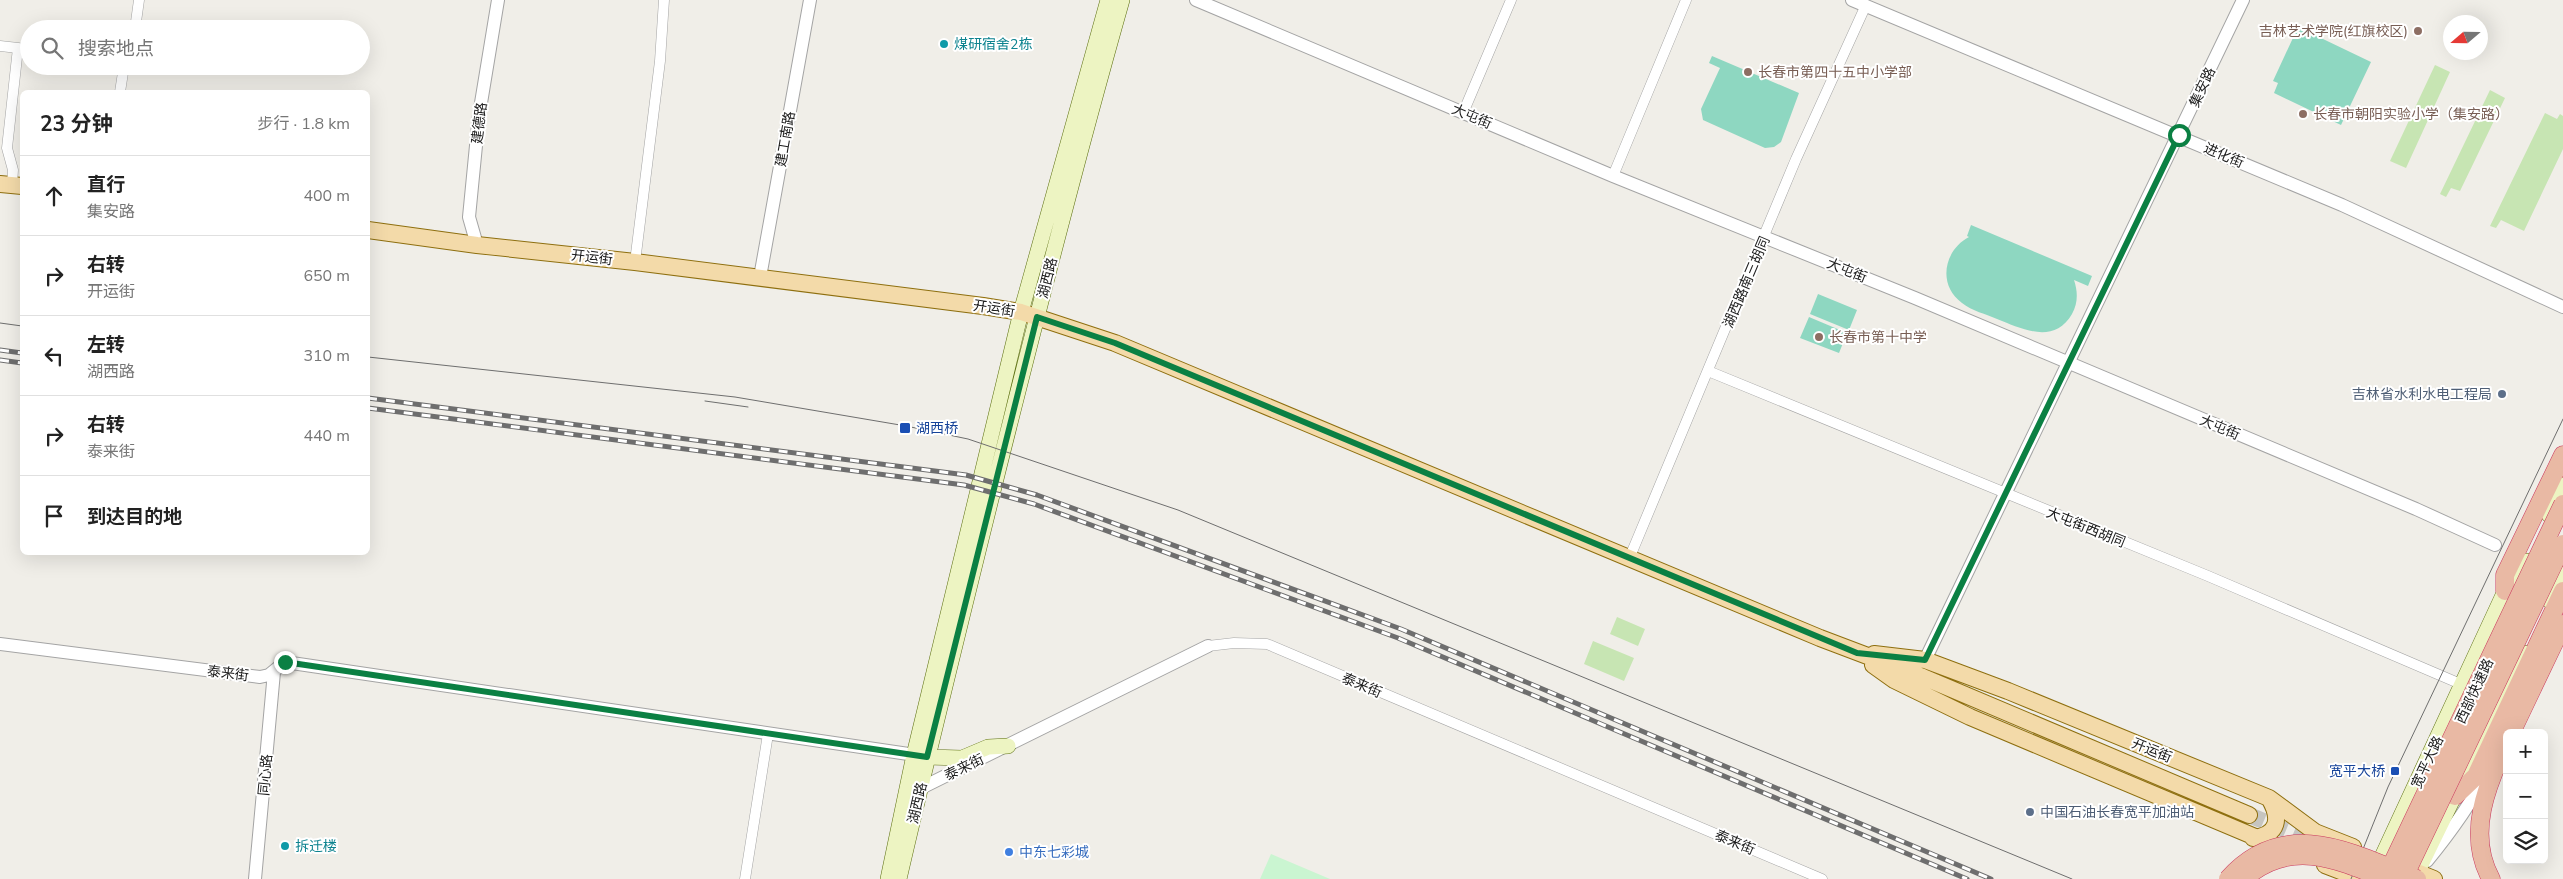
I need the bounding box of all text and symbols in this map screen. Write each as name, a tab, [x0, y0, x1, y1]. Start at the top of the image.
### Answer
north arrow	[2443, 15, 2488, 60]
search box	[20, 20, 370, 75]
place label: 吉林艺术学院(红旗校区)	[2259, 22, 2408, 41]
marker: 吉林艺术学院(红旗校区)	[2412, 25, 2424, 37]
icon: search	[38, 34, 66, 62]
place label: 煤研宿舍2栋	[954, 35, 1032, 54]
text: 搜索地点	[78, 36, 154, 62]
marker: 煤研宿舍2栋	[938, 38, 950, 50]
place label: 长春市第四十五中小学部	[1758, 63, 1912, 82]
street label: 集安路	[2185, 64, 2220, 110]
marker: 长春市第四十五中小学部	[1742, 66, 1754, 78]
street label: 大屯街	[1449, 100, 1495, 133]
street label: 建德路	[468, 101, 491, 145]
place label: 长春市朝阳实验小学（集安路）	[2313, 105, 2509, 124]
marker: 长春市朝阳实验小学（集安路）	[2297, 108, 2309, 120]
text: 23 分钟	[40, 110, 113, 138]
street label: 建工南路	[771, 110, 800, 168]
text: 步行 · 1.8 km	[257, 113, 350, 135]
route start	[2168, 124, 2191, 147]
street label: 进化街	[2201, 139, 2247, 172]
text: 直行	[87, 172, 125, 198]
icon: ahead	[40, 182, 68, 210]
text: 400 m	[303, 185, 350, 207]
text: 集安路	[87, 201, 135, 223]
street label: 湖西路南三胡同	[1719, 233, 1774, 331]
street label: 开运街	[570, 246, 614, 269]
text: 右转	[87, 252, 125, 278]
street label: 大屯街	[1824, 254, 1870, 287]
street label: 湖西路	[1033, 255, 1062, 301]
icon: right	[40, 262, 68, 290]
text: 650 m	[303, 265, 350, 287]
text: 开运街	[87, 281, 135, 303]
street label: 开运街	[972, 296, 1016, 321]
place label: 长春市第十中学	[1829, 328, 1927, 347]
marker: 长春市第十中学	[1813, 331, 1825, 343]
text: 左转	[87, 332, 125, 358]
icon: left	[40, 342, 68, 370]
text: 310 m	[303, 345, 350, 367]
text: 湖西路	[87, 361, 135, 383]
place label: 吉林省水利水电工程局	[2352, 385, 2492, 404]
marker: 吉林省水利水电工程局	[2496, 388, 2508, 400]
street label: 大屯街	[2197, 411, 2243, 444]
text: 右转	[87, 412, 125, 438]
place label: 湖西桥	[916, 419, 958, 438]
marker: 湖西桥	[898, 421, 912, 435]
icon: right	[40, 422, 68, 450]
text: 440 m	[303, 425, 350, 447]
text: 泰来街	[87, 441, 135, 463]
icon: arrive	[40, 502, 68, 530]
street label: 大屯街西胡同	[2043, 503, 2128, 552]
text: 到达目的地	[87, 504, 182, 530]
route end	[274, 651, 297, 674]
street label: 西部快速路	[2451, 655, 2498, 727]
street label: 泰来街	[206, 662, 250, 685]
street label: 泰来街	[1339, 669, 1385, 702]
map controls	[2503, 729, 2548, 864]
button: +	[2503, 729, 2548, 774]
street label: 宽平大路	[2407, 733, 2448, 792]
street label: 开运街	[2129, 734, 2175, 767]
street label: 泰来街	[941, 750, 987, 785]
street label: 同心路	[254, 753, 277, 797]
place label: 宽平大桥	[2329, 762, 2385, 781]
marker: 宽平大桥	[2389, 765, 2401, 777]
button: −	[2503, 774, 2548, 819]
street label: 湖西路	[904, 781, 931, 826]
place label: 中国石油长春宽平加油站	[2040, 803, 2194, 822]
marker: 中国石油长春宽平加油站	[2024, 806, 2036, 818]
button: layers	[2503, 819, 2548, 864]
street label: 泰来街	[1712, 826, 1758, 859]
place label: 拆迁楼	[295, 837, 337, 856]
marker: 拆迁楼	[279, 840, 291, 852]
place label: 中东七彩城	[1019, 843, 1089, 862]
marker: 中东七彩城	[1003, 846, 1015, 858]

